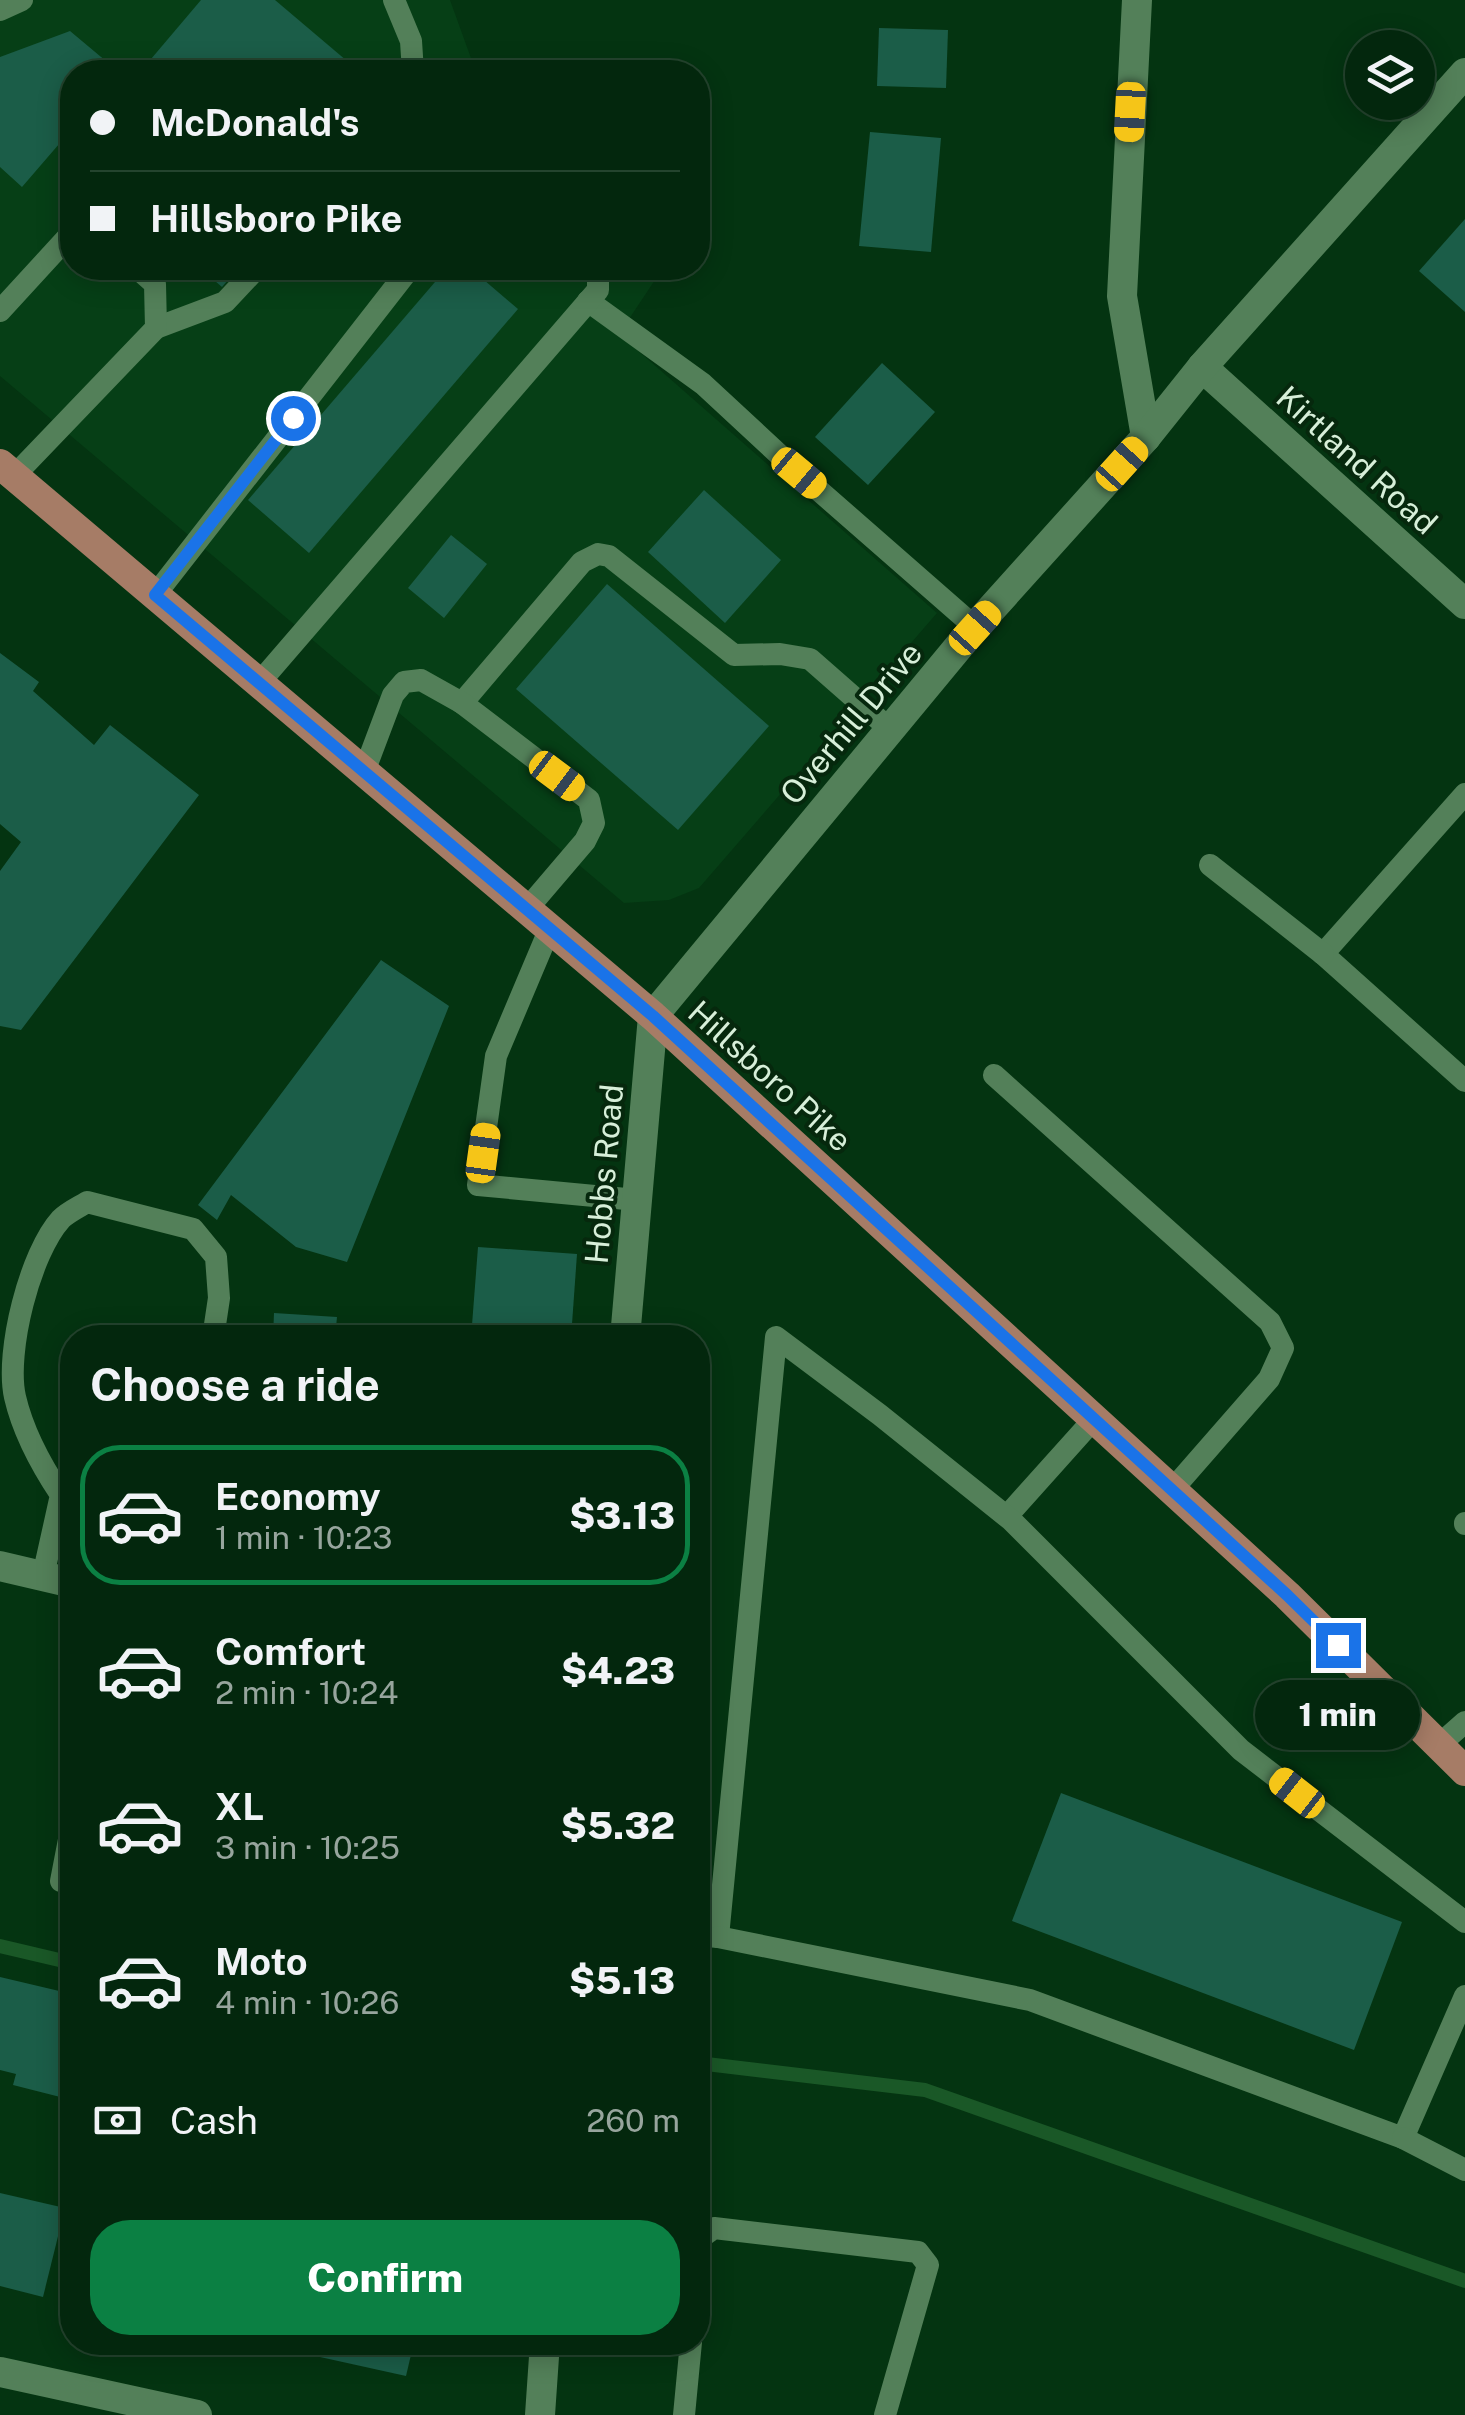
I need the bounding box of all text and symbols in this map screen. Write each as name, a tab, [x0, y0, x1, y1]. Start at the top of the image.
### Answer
map controls	[1345, 30, 1435, 120]
button: layers	[1345, 30, 1435, 120]
car	[1113, 81, 1147, 143]
text: McDonald's	[150, 100, 360, 145]
text: Hillsboro Pike	[150, 196, 403, 241]
street label: Kirtland Road	[1269, 378, 1445, 542]
route start	[271, 396, 316, 441]
car	[1091, 432, 1153, 496]
car	[766, 442, 832, 504]
car	[944, 596, 1006, 660]
street label: Overhill Drive	[773, 635, 929, 811]
car	[524, 746, 590, 806]
street label: Hillsboro Pike	[681, 993, 859, 1159]
street label: Hobbs Road	[578, 1083, 630, 1265]
car	[464, 1121, 502, 1185]
text: Choose a ride	[90, 1358, 380, 1411]
icon: car	[95, 1470, 185, 1560]
text: Economy	[215, 1474, 381, 1519]
text: $3.13	[569, 1493, 675, 1538]
text: 1 min · 10:23	[215, 1519, 392, 1556]
route end	[1316, 1623, 1361, 1668]
icon: car	[95, 1625, 185, 1715]
text: Comfort	[215, 1629, 366, 1674]
text: $4.23	[561, 1648, 675, 1693]
text: 2 min · 10:24	[215, 1674, 398, 1711]
callout: 1 min	[1256, 1680, 1420, 1750]
text: 1 min	[1298, 1696, 1377, 1733]
car	[1264, 1763, 1330, 1823]
icon: car	[95, 1780, 185, 1870]
text: XL	[215, 1784, 264, 1829]
text: $5.32	[561, 1803, 675, 1848]
text: 3 min · 10:25	[215, 1829, 400, 1866]
icon: car	[95, 1935, 185, 2025]
text: Moto	[215, 1939, 308, 1984]
text: $5.13	[569, 1958, 675, 2003]
text: 4 min · 10:26	[215, 1984, 399, 2021]
icon: cash	[90, 2093, 145, 2148]
text: Cash	[170, 2098, 258, 2143]
text: 260 m	[586, 2102, 680, 2139]
button: Confirm	[90, 2220, 680, 2335]

